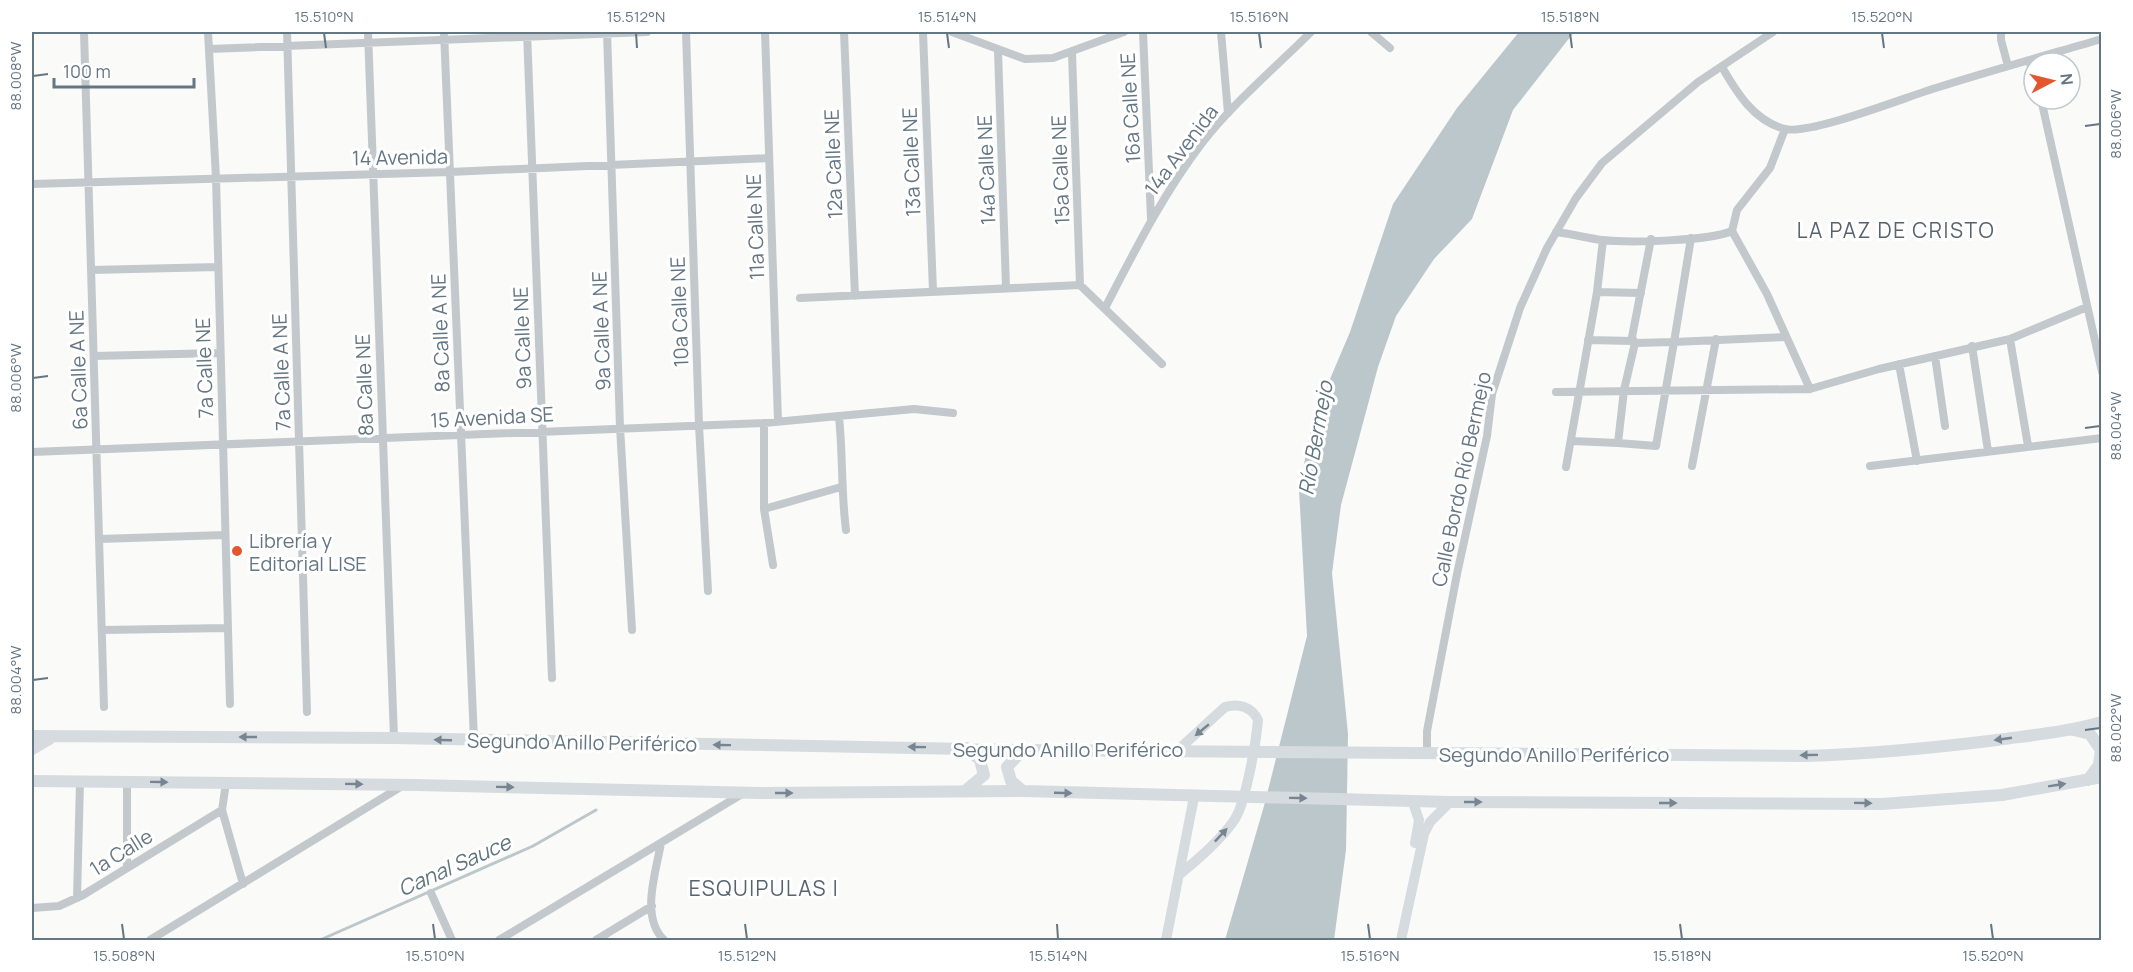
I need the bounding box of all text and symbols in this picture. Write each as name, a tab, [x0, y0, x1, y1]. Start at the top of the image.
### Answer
text: 15.510°N	[295, 6, 354, 27]
text: 15.512°N	[607, 6, 665, 27]
text: 15.514°N	[918, 6, 976, 27]
text: 15.516°N	[1229, 6, 1289, 27]
text: 15.518°N	[1541, 6, 1599, 27]
text: 15.520°N	[1851, 6, 1913, 27]
text: 88.008°W	[5, 41, 26, 111]
scale bar	[54, 51, 194, 89]
north arrow	[2022, 51, 2082, 111]
street label: 16a Calle NE	[1114, 52, 1146, 164]
text: 100 m	[63, 59, 111, 83]
text: N	[2055, 72, 2079, 86]
text: 88.006°W	[2105, 89, 2126, 159]
street label: 14a Avenida	[1138, 99, 1224, 201]
street label: 13a Calle NE	[896, 107, 926, 217]
street label: 12a Calle NE	[818, 109, 848, 219]
street label: 14a Calle NE	[971, 114, 1001, 226]
street label: 15a Calle NE	[1045, 115, 1075, 225]
street label: 14 Avenida	[352, 143, 448, 171]
street label: 11a Calle NE	[740, 173, 770, 281]
district label: LA PAZ DE CRISTO	[1797, 216, 1995, 244]
street label: 10a Calle NE	[664, 256, 694, 368]
street label: 9a Calle A NE	[585, 271, 617, 391]
street label: 8a Calle A NE	[424, 273, 456, 393]
street label: 9a Calle NE	[507, 286, 537, 390]
street label: 6a Calle A NE	[62, 310, 94, 430]
street label: 7a Calle A NE	[265, 313, 297, 431]
street label: 7a Calle NE	[189, 317, 219, 419]
street label: 8a Calle NE	[349, 333, 379, 437]
text: 88.006°W	[5, 343, 26, 413]
street label: Calle Bordo Río Bermejo	[1425, 369, 1497, 589]
water label: Río Bermejo	[1291, 377, 1339, 497]
text: 88.004°W	[2105, 391, 2126, 461]
street label: 15 Avenida SE	[430, 400, 554, 434]
place label: Librería y Editorial LISE	[249, 527, 367, 577]
marker: Librería y Editorial LISE	[230, 544, 244, 558]
text: 88.004°W	[5, 645, 26, 715]
text: 88.002°W	[2105, 694, 2126, 762]
one-way arrow	[1195, 723, 1210, 736]
street label: Segundo Anillo Periférico	[467, 726, 698, 758]
one-way arrow	[239, 732, 258, 742]
one-way arrow	[1993, 734, 2012, 744]
one-way arrow	[434, 735, 453, 744]
street label: Segundo Anillo Periférico	[953, 736, 1183, 763]
one-way arrow	[713, 740, 732, 749]
street label: Segundo Anillo Periférico	[1439, 741, 1669, 768]
one-way arrow	[908, 743, 927, 752]
one-way arrow	[1799, 751, 1818, 760]
one-way arrow	[150, 778, 169, 787]
one-way arrow	[345, 779, 364, 789]
one-way arrow	[2048, 781, 2067, 790]
one-way arrow	[496, 782, 515, 791]
one-way arrow	[775, 788, 794, 798]
one-way arrow	[1053, 789, 1072, 798]
one-way arrow	[1288, 793, 1307, 803]
one-way arrow	[1464, 797, 1483, 807]
one-way arrow	[1659, 798, 1678, 808]
one-way arrow	[1854, 799, 1873, 808]
street label: 1a Calle	[84, 822, 158, 882]
water label: Canal Sauce	[393, 827, 516, 902]
one-way arrow	[1214, 827, 1228, 842]
district label: ESQUIPULAS I	[689, 874, 839, 902]
text: 15.508°N	[93, 945, 155, 966]
text: 15.510°N	[406, 945, 465, 966]
text: 15.512°N	[718, 945, 776, 966]
text: 15.514°N	[1029, 945, 1087, 966]
text: 15.516°N	[1340, 945, 1400, 966]
text: 15.518°N	[1653, 945, 1711, 966]
text: 15.520°N	[1962, 945, 2024, 966]

